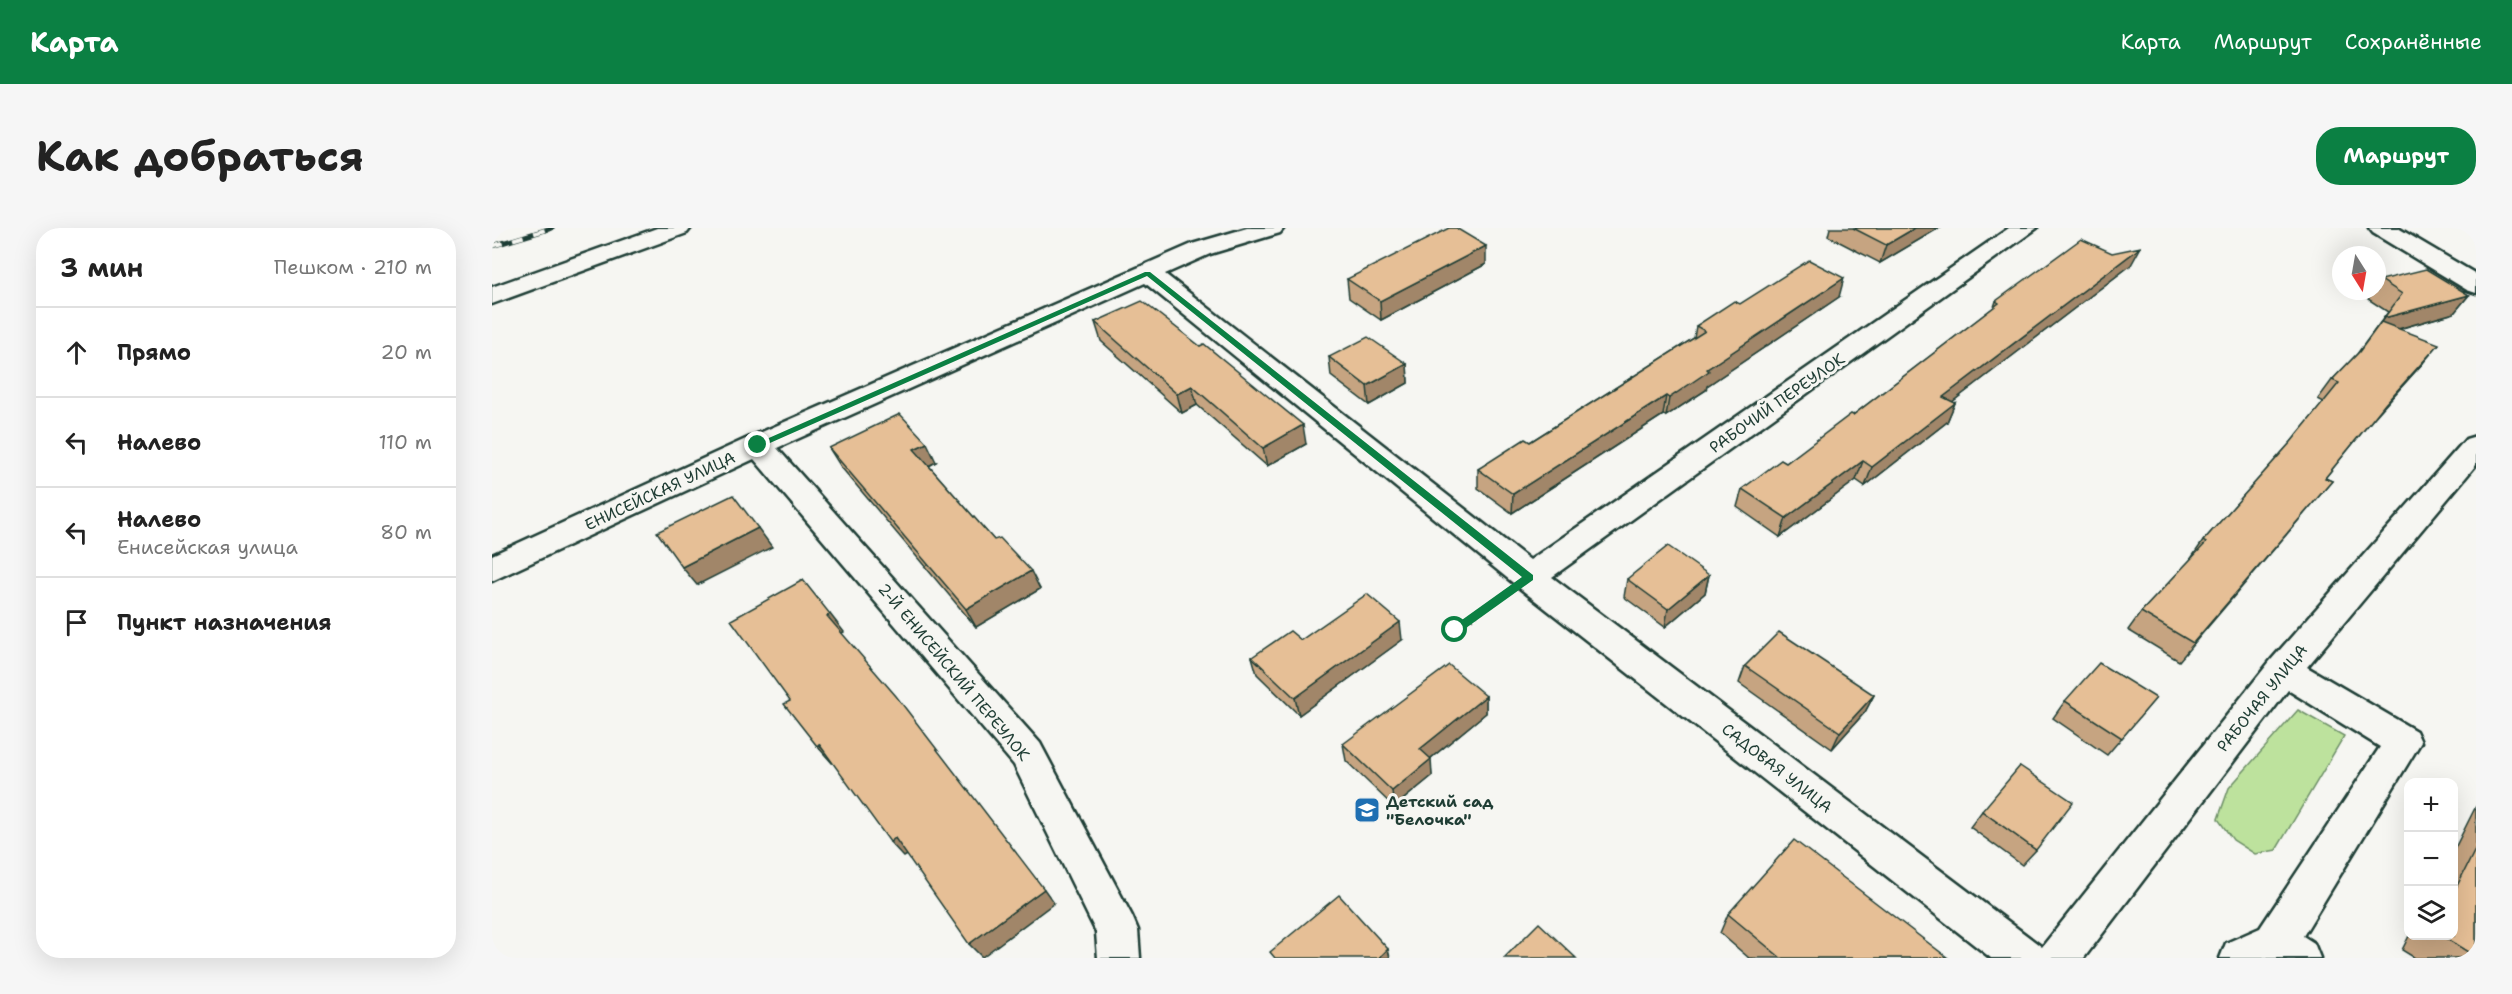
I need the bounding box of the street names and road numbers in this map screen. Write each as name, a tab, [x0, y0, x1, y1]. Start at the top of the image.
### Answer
street label: РАБОЧИЙ ПЕРЕУЛОК	[1705, 348, 1849, 458]
street label: ЕНИСЕЙСКАЯ УЛИЦА	[581, 447, 739, 535]
street label: 2-Й ЕНИСЕЙСКИЙ ПЕРЕУЛОК	[873, 579, 1035, 766]
street label: РАБОЧАЯ УЛИЦА	[2212, 640, 2312, 756]
street label: САДОВАЯ УЛИЦА	[1718, 718, 1836, 818]

